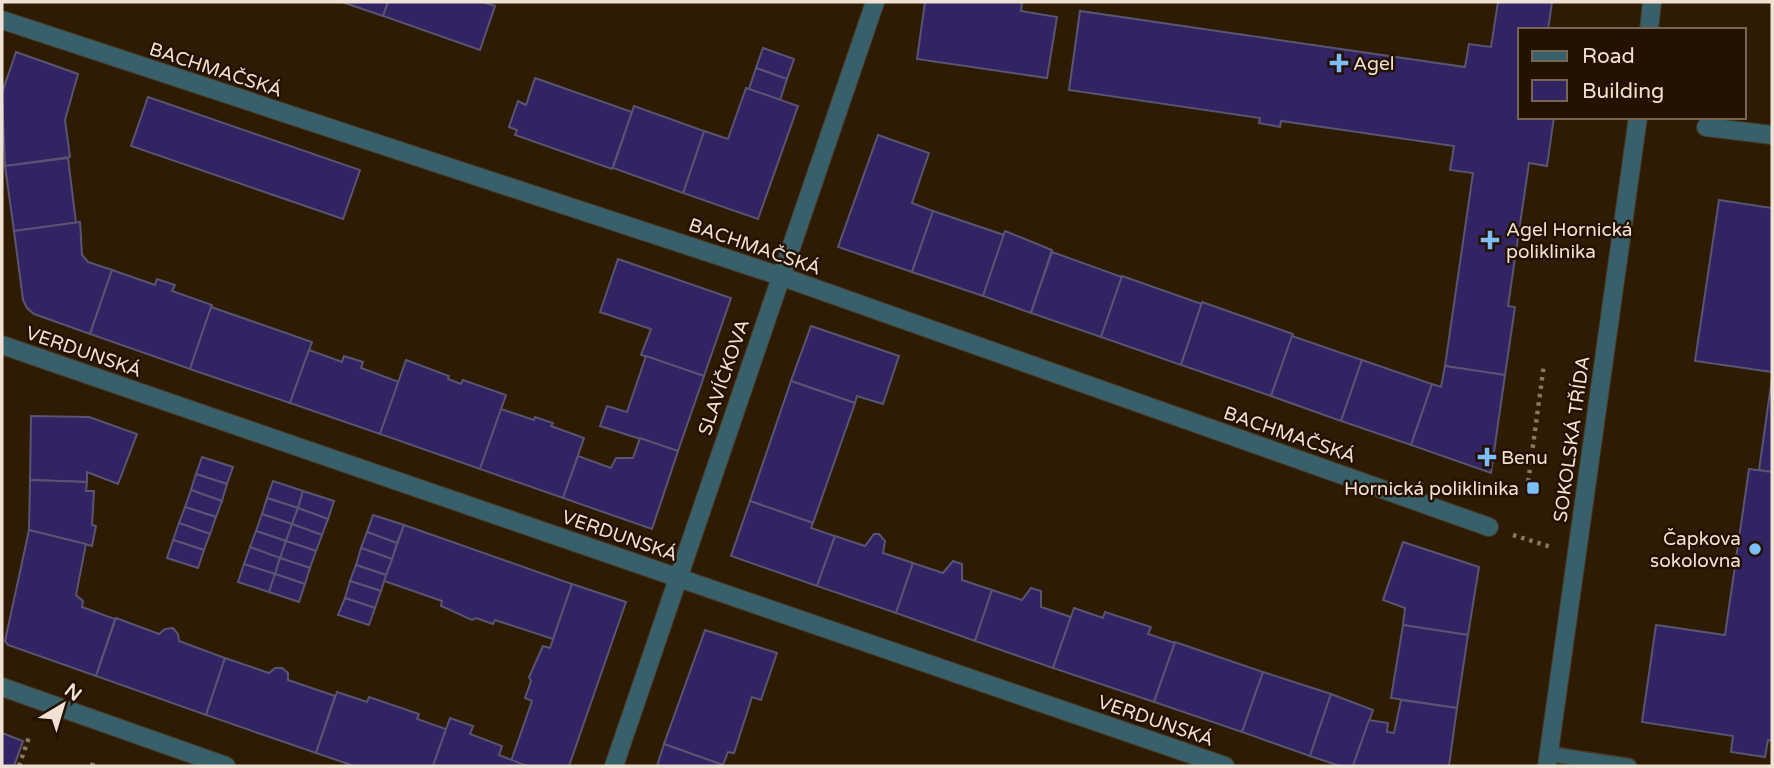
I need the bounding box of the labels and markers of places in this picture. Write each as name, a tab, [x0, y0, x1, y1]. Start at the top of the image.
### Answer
place label: Agel	[1353, 53, 1394, 75]
marker: Agel	[1331, 55, 1347, 71]
place label: Agel Hornická poliklinika	[1506, 219, 1633, 263]
marker: Agel Hornická poliklinika	[1480, 230, 1500, 250]
place label: Benu	[1501, 447, 1548, 469]
marker: Benu	[1479, 449, 1495, 465]
place label: Hornická poliklinika	[1344, 478, 1519, 500]
marker: Hornická poliklinika	[1525, 480, 1541, 496]
place label: Čapkova sokolovna	[1650, 528, 1741, 572]
marker: Čapkova sokolovna	[1747, 541, 1763, 557]

